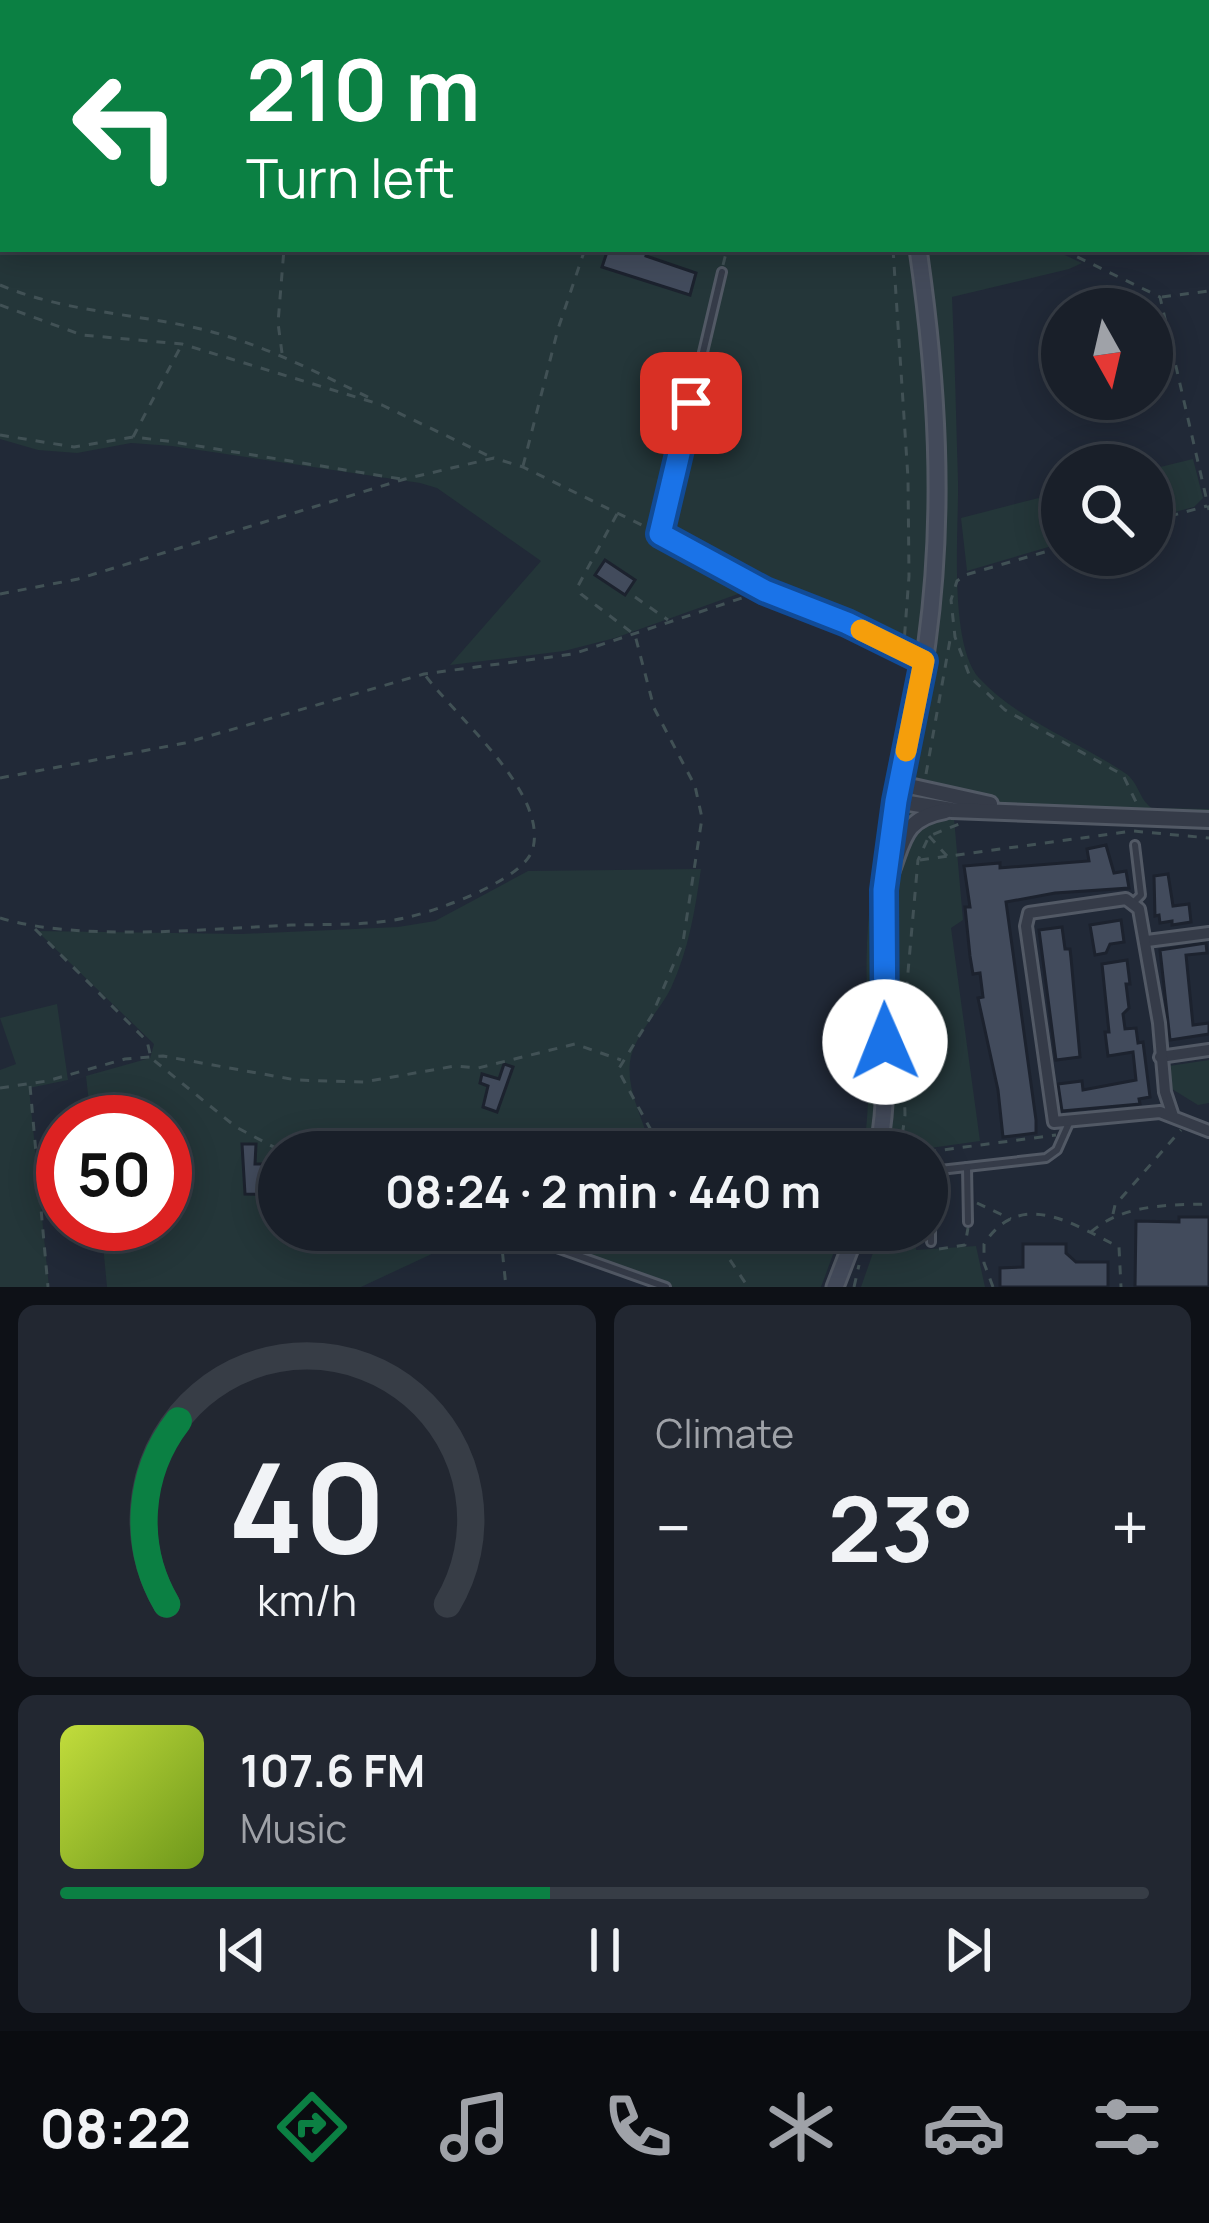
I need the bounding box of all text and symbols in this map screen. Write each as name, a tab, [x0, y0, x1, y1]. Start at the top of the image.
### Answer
text: 210 m	[246, 31, 480, 146]
icon: left	[48, 48, 204, 204]
text: Turn left	[246, 140, 455, 214]
north arrow	[1041, 288, 1173, 420]
map controls	[1041, 288, 1173, 576]
pin	[640, 352, 742, 454]
icon: arrive	[658, 370, 724, 436]
button: search	[1041, 444, 1173, 576]
position arrow	[822, 979, 948, 1105]
speed limit sign: 50	[36, 1095, 192, 1251]
text: 08:24 · 2 min · 440 m	[385, 1160, 821, 1222]
text: Climate	[656, 1406, 794, 1460]
text: 40	[228, 1420, 386, 1590]
text: 23°	[828, 1466, 974, 1589]
text: −	[656, 1482, 691, 1572]
text: +	[1111, 1482, 1149, 1572]
text: km/h	[257, 1570, 357, 1629]
text: 107.6 FM	[240, 1739, 425, 1801]
text: Music	[240, 1801, 347, 1855]
icon: previous	[209, 1917, 275, 1983]
icon: pause	[572, 1917, 638, 1983]
icon: next	[935, 1917, 1001, 1983]
icon: directions	[270, 2085, 354, 2169]
icon: music	[433, 2085, 517, 2169]
icon: phone	[596, 2085, 680, 2169]
icon: climate	[759, 2085, 843, 2169]
icon: car	[922, 2085, 1006, 2169]
icon: filters	[1085, 2085, 1169, 2169]
text: 08:22	[40, 2090, 191, 2164]

